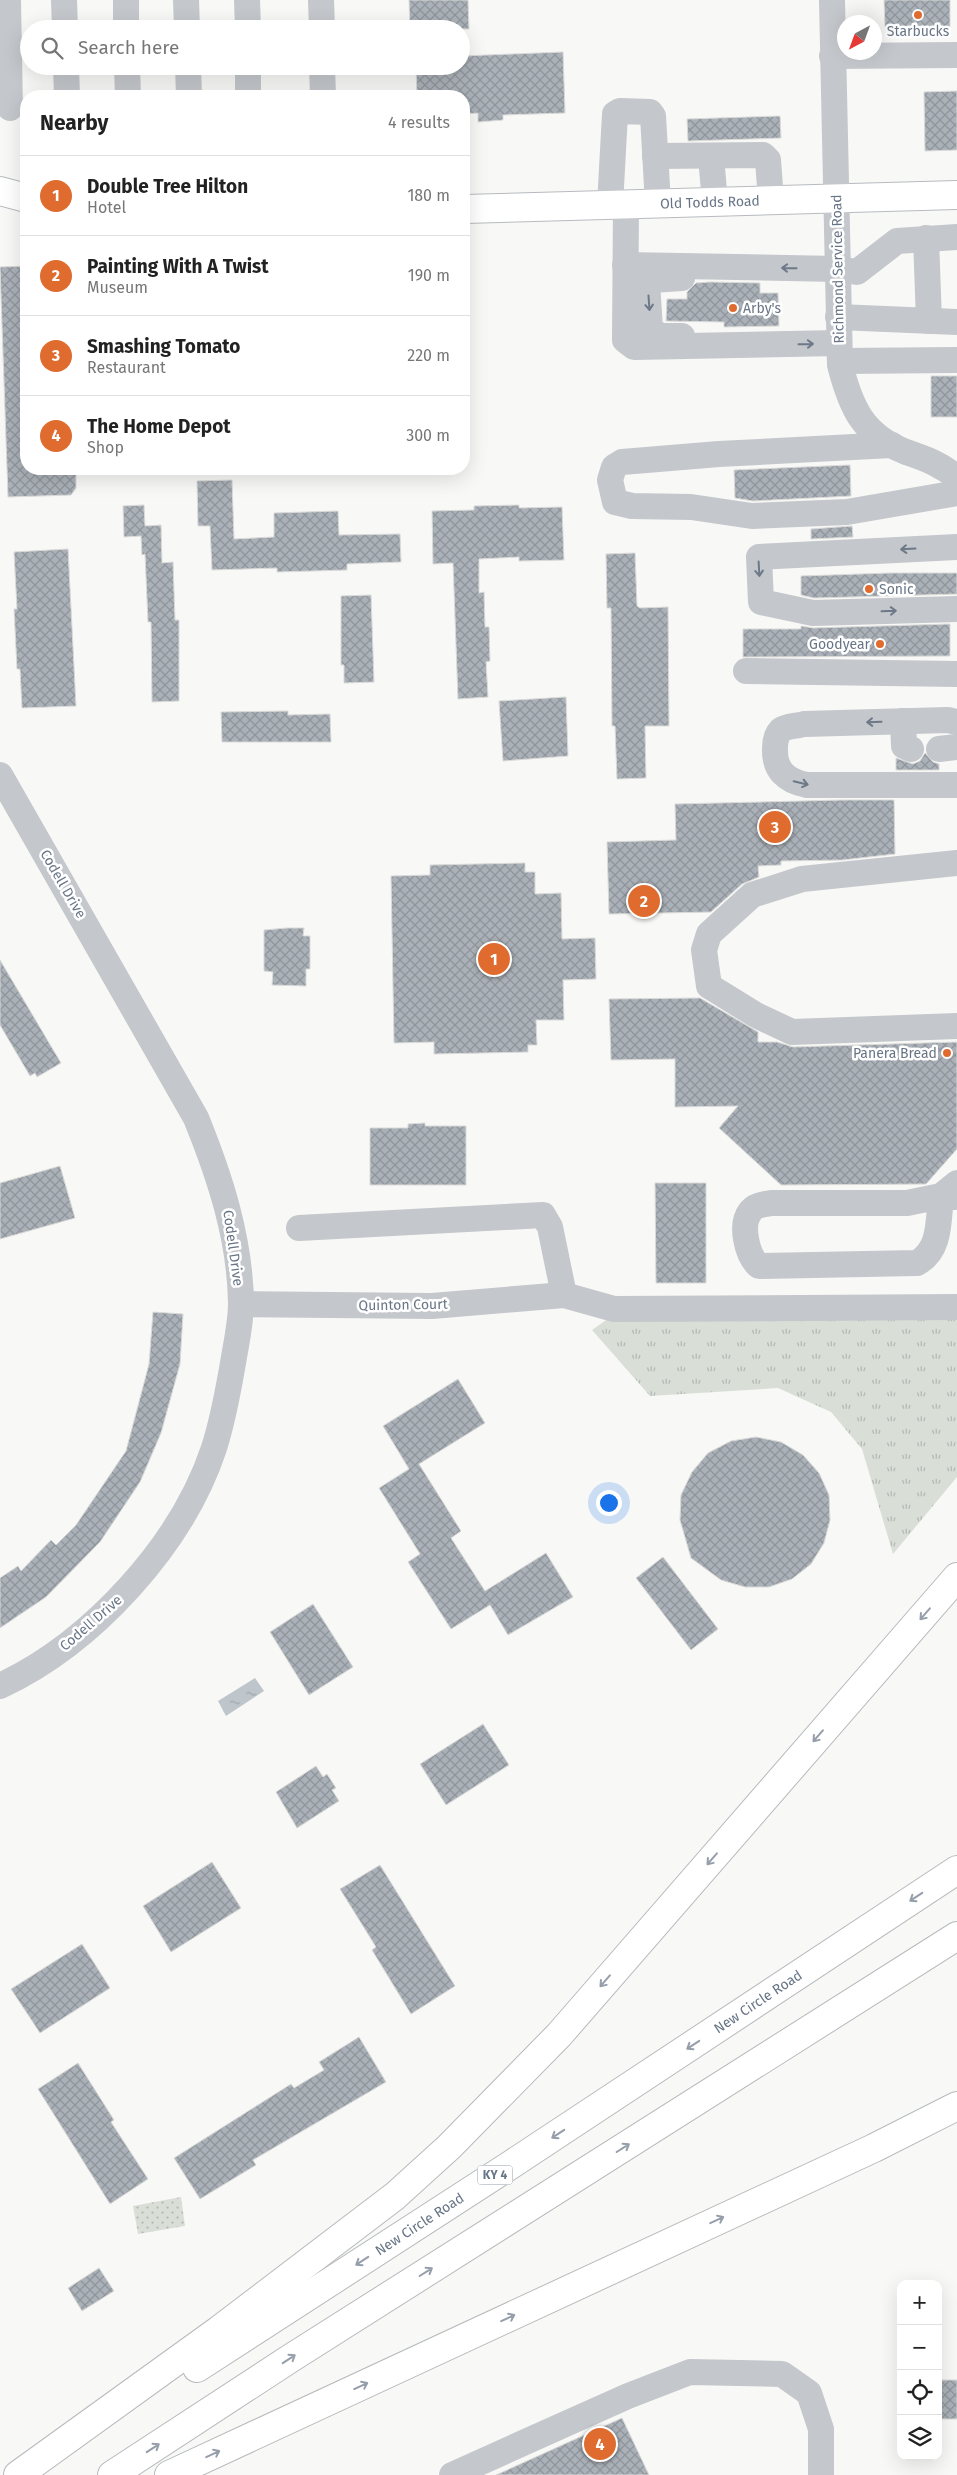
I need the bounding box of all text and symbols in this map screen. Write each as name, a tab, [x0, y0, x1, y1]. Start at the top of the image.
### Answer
marker: Starbucks	[912, 9, 924, 21]
north arrow	[837, 15, 882, 60]
search box	[20, 20, 470, 75]
place label: Starbucks	[887, 23, 950, 40]
icon: search	[38, 34, 66, 62]
text: Search here	[78, 36, 179, 59]
text: Nearby	[40, 110, 108, 136]
text: 4 results	[388, 113, 450, 132]
text: Double Tree Hilton	[87, 175, 248, 198]
text: 1	[52, 186, 60, 205]
text: 180 m	[407, 186, 450, 205]
street label: Old Todds Road	[660, 192, 760, 212]
street label: Richmond Service Road	[828, 194, 848, 344]
text: Hotel	[87, 198, 126, 217]
text: Painting With A Twist	[87, 255, 269, 278]
one-way arrow	[781, 263, 797, 273]
text: 2	[52, 266, 60, 285]
text: 190 m	[408, 266, 450, 285]
text: Museum	[87, 278, 148, 297]
one-way arrow	[644, 295, 653, 311]
place label: Arby's	[743, 300, 781, 317]
marker: Arby's	[727, 302, 739, 314]
text: Smashing Tomato	[87, 335, 240, 358]
one-way arrow	[798, 339, 814, 348]
text: 3	[52, 346, 60, 365]
text: 220 m	[407, 346, 450, 365]
text: Restaurant	[87, 358, 166, 377]
text: The Home Depot	[87, 415, 231, 438]
text: 4	[51, 426, 61, 445]
text: 300 m	[406, 426, 450, 445]
text: Shop	[87, 438, 124, 457]
one-way arrow	[901, 545, 917, 554]
one-way arrow	[755, 561, 764, 577]
place label: Sonic	[879, 581, 914, 598]
marker: Sonic	[863, 583, 875, 595]
one-way arrow	[881, 606, 897, 615]
place label: Goodyear	[809, 636, 871, 653]
marker: Goodyear	[874, 638, 886, 650]
one-way arrow	[866, 717, 882, 727]
one-way arrow	[792, 779, 808, 788]
pin: 3	[759, 808, 791, 846]
street label: Codell Drive	[37, 847, 89, 921]
pin: 2	[628, 882, 660, 920]
pin: 1	[478, 940, 510, 978]
place label: Panera Bread	[853, 1045, 937, 1062]
marker: Panera Bread	[941, 1047, 953, 1059]
street label: Codell Drive	[219, 1209, 247, 1287]
street label: Quinton Court	[358, 1296, 449, 1314]
your location	[596, 1490, 622, 1516]
street label: Codell Drive	[57, 1591, 125, 1655]
one-way arrow	[919, 1607, 931, 1620]
one-way arrow	[813, 1730, 824, 1743]
one-way arrow	[706, 1852, 717, 1865]
one-way arrow	[910, 1892, 924, 1902]
street label: New Circle Road	[711, 1966, 805, 2037]
one-way arrow	[599, 1975, 611, 1988]
one-way arrow	[686, 2039, 700, 2050]
one-way arrow	[551, 2129, 565, 2139]
one-way arrow	[615, 2143, 629, 2153]
road number: KY 4	[478, 2166, 512, 2184]
street label: New Circle Road	[372, 2189, 467, 2259]
one-way arrow	[709, 2215, 724, 2224]
one-way arrow	[356, 2256, 370, 2266]
one-way arrow	[419, 2267, 433, 2278]
map controls	[897, 2280, 942, 2460]
button: +	[897, 2280, 942, 2325]
one-way arrow	[500, 2312, 515, 2322]
button: −	[897, 2325, 942, 2370]
one-way arrow	[281, 2354, 295, 2364]
button: locate	[897, 2370, 942, 2415]
one-way arrow	[353, 2380, 368, 2390]
button: layers	[897, 2415, 942, 2460]
pin: 4	[584, 2425, 616, 2463]
one-way arrow	[146, 2443, 160, 2453]
one-way arrow	[205, 2448, 220, 2458]

